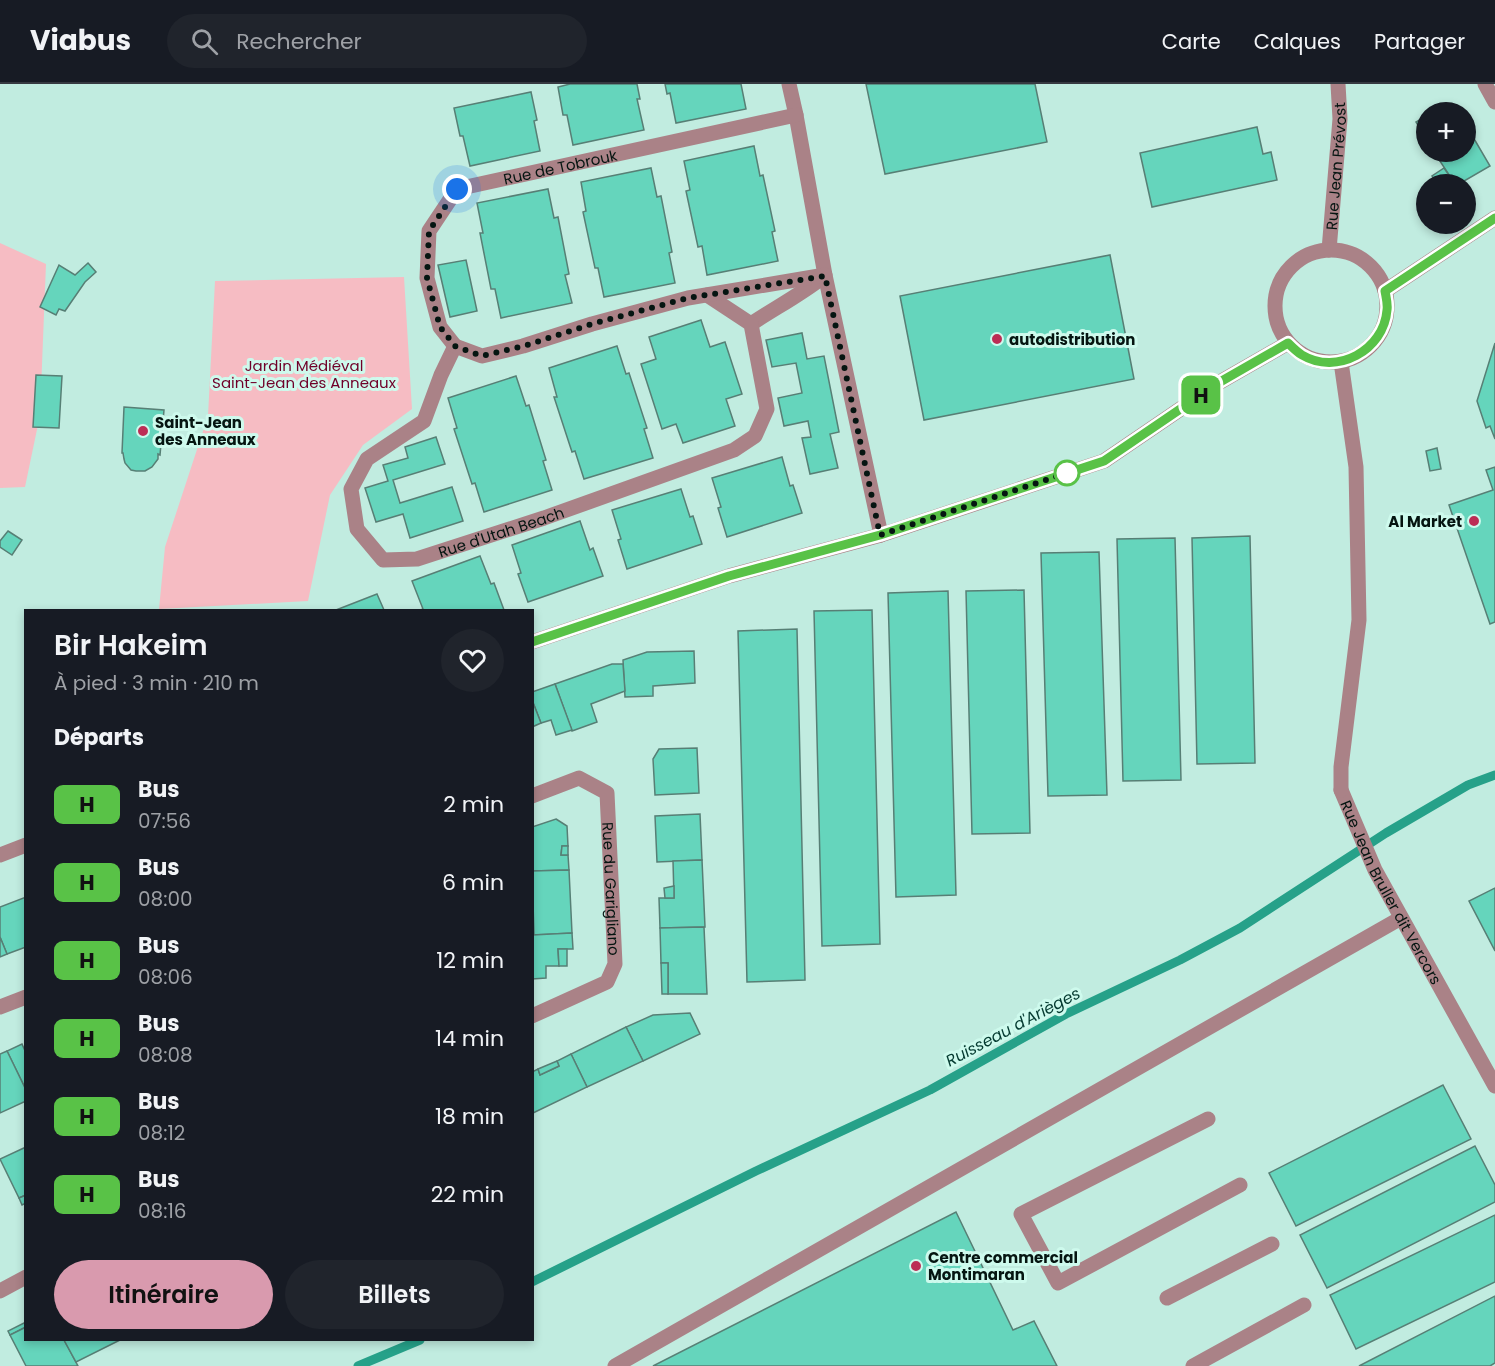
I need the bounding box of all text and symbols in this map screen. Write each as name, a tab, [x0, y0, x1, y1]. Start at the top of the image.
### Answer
search box	[167, 14, 587, 68]
text: Viabus	[30, 21, 131, 60]
icon: search	[188, 25, 221, 58]
text: Rechercher	[236, 26, 362, 57]
text: Carte	[1162, 27, 1221, 56]
text: Calques	[1254, 27, 1341, 56]
text: Partager	[1374, 27, 1465, 56]
street label: Rue Jean Prévost	[1320, 102, 1351, 231]
map controls	[1416, 102, 1476, 234]
button: +	[1416, 102, 1476, 162]
street label: Rue de Tobrouk	[501, 144, 619, 189]
your location	[442, 174, 472, 204]
button: −	[1416, 174, 1476, 234]
place label: autodistribution	[1009, 329, 1135, 350]
marker: autodistribution	[990, 332, 1004, 346]
park label: Jardin Médiéval Saint-Jean des Anneaux	[212, 355, 396, 393]
line badge: H	[1182, 376, 1220, 414]
text: H	[1193, 381, 1209, 410]
place label: Saint-Jean des Anneaux	[155, 412, 256, 450]
marker: Saint-Jean des Anneaux	[136, 424, 150, 438]
unlabelled marker	[1054, 460, 1080, 486]
street label: Rue d'Utah Beach	[435, 501, 567, 562]
place label: Al Market	[1388, 511, 1462, 532]
marker: Al Market	[1467, 514, 1481, 528]
text: Bir Hakeim	[54, 626, 208, 665]
button: heart	[441, 629, 504, 692]
text: À pied · 3 min · 210 m	[54, 669, 259, 697]
text: Départs	[54, 722, 144, 753]
text: Bus	[138, 774, 180, 805]
text: 2 min	[443, 789, 504, 820]
text: H	[79, 790, 95, 819]
street label: Rue Jean Bruller dit Vercors	[1336, 797, 1447, 988]
text: 07:56	[138, 807, 191, 835]
street label: Rue du Garigliano	[598, 821, 625, 956]
text: Bus	[138, 852, 180, 883]
text: 6 min	[442, 867, 504, 898]
text: H	[79, 868, 95, 897]
text: 08:00	[138, 885, 193, 913]
text: Bus	[138, 930, 180, 961]
text: 12 min	[436, 945, 504, 976]
text: H	[79, 946, 95, 975]
text: 08:06	[138, 963, 193, 991]
water label: Ruisseau d'Arièges	[942, 982, 1084, 1072]
text: Bus	[138, 1008, 180, 1039]
text: 14 min	[435, 1023, 504, 1054]
text: H	[79, 1024, 95, 1053]
text: 08:08	[138, 1041, 193, 1069]
text: Bus	[138, 1086, 180, 1117]
text: 18 min	[435, 1101, 504, 1132]
text: H	[79, 1102, 95, 1131]
text: 08:12	[138, 1119, 185, 1147]
text: Bus	[138, 1164, 180, 1195]
text: 22 min	[431, 1179, 504, 1210]
text: H	[79, 1180, 95, 1209]
text: 08:16	[138, 1197, 187, 1225]
place label: Centre commercial Montimaran	[928, 1247, 1078, 1285]
marker: Centre commercial Montimaran	[909, 1259, 923, 1273]
button: Itinéraire	[54, 1260, 273, 1329]
button: Billets	[285, 1260, 504, 1329]

